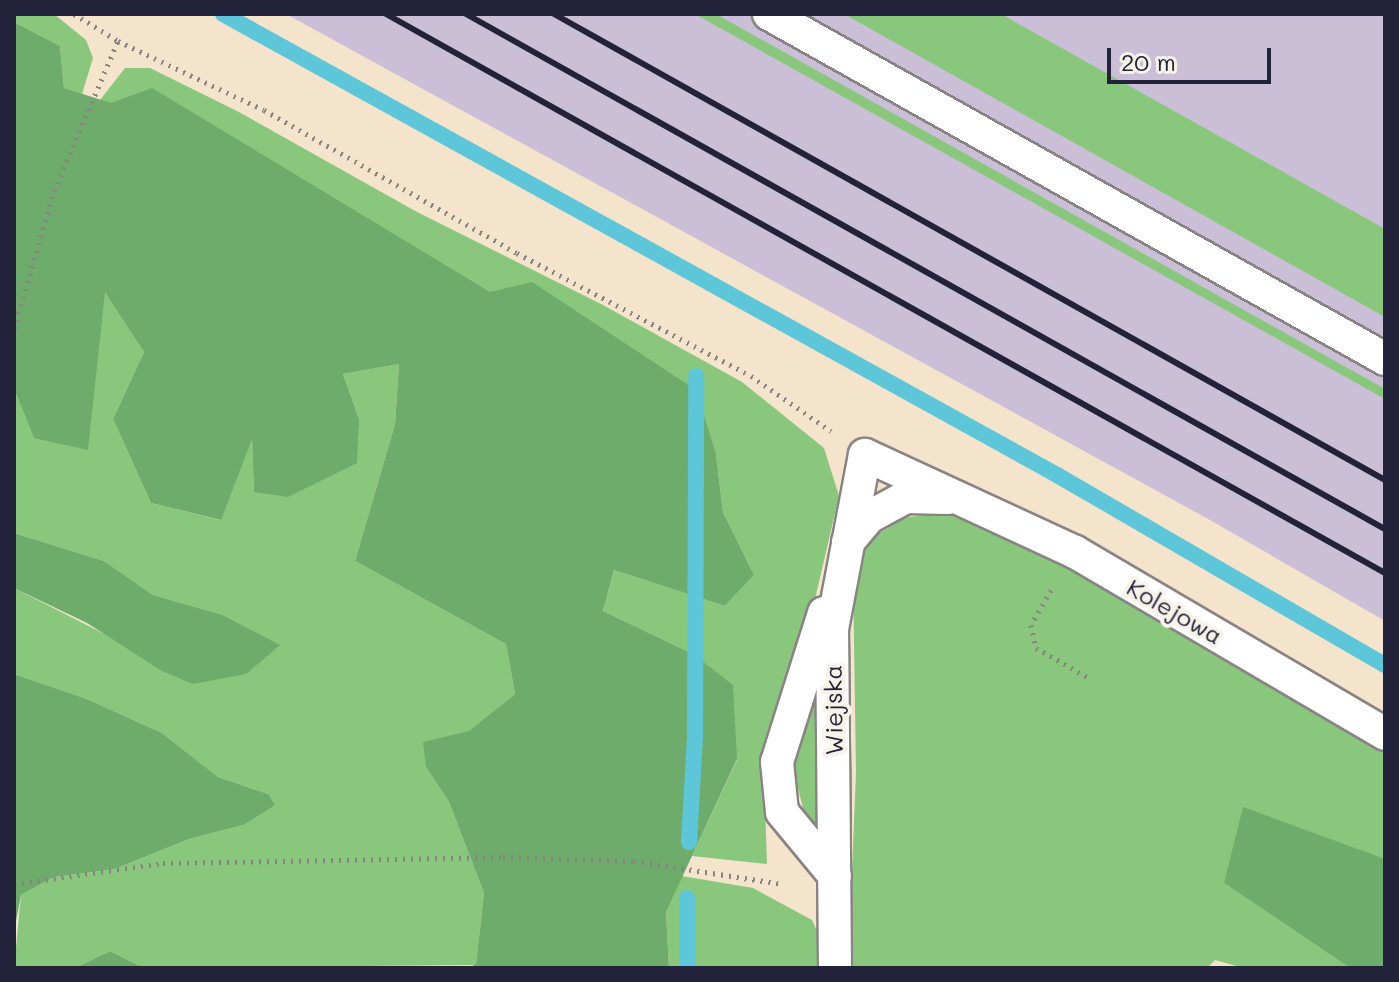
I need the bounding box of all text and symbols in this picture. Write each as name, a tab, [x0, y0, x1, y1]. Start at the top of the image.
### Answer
scale bar	[1111, 32, 1275, 82]
text: 20 m	[1121, 46, 1176, 77]
street label: Kolejowa	[1122, 572, 1228, 650]
street label: Wiejska	[818, 664, 848, 756]

